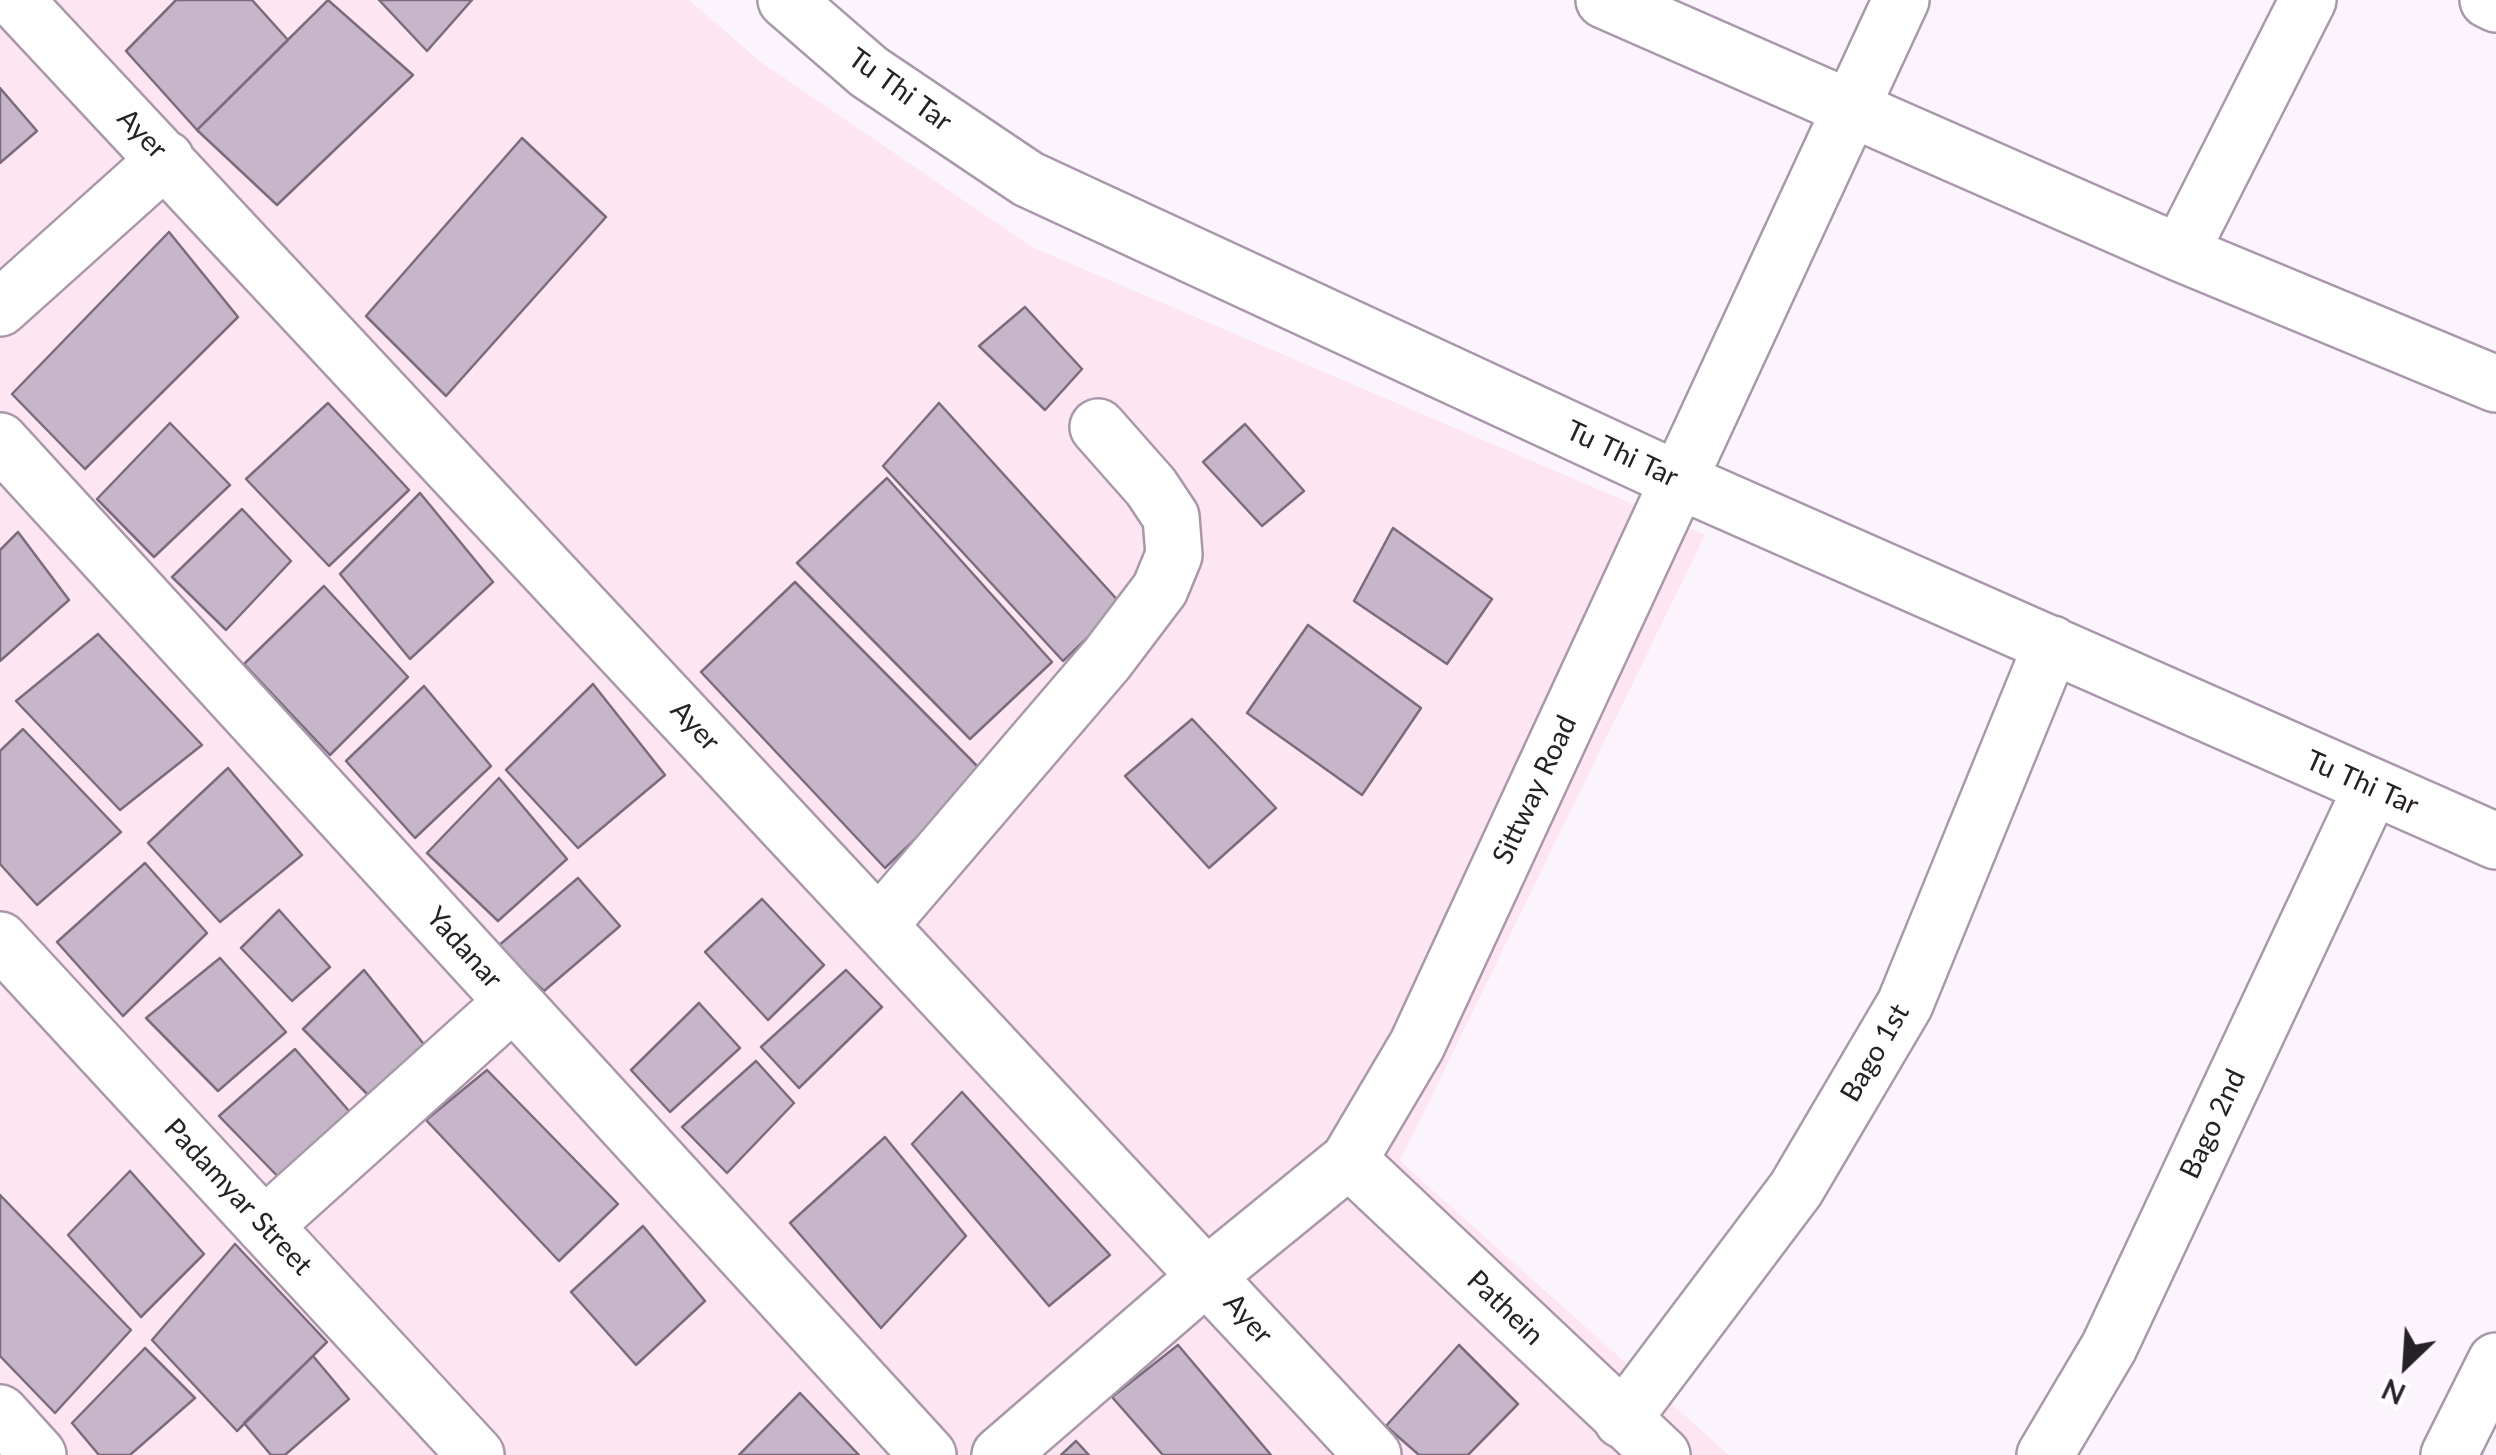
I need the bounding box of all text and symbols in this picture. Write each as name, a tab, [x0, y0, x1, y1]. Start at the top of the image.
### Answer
street label: Tu Thi Tar	[842, 41, 958, 139]
street label: Ayer	[110, 102, 174, 166]
street label: Tu Thi Tar	[1561, 413, 1683, 495]
street label: Ayer	[663, 694, 727, 758]
street label: Sittway Road	[1486, 710, 1584, 870]
street label: Tu Thi Tar	[2301, 743, 2423, 823]
street label: Yadanar	[419, 900, 509, 996]
street label: Bago 1st	[1834, 998, 1916, 1108]
street label: Bago 2nd	[2173, 1064, 2253, 1184]
street label: Padamyar Street	[157, 1112, 319, 1282]
street label: Pathein	[1460, 1264, 1550, 1352]
street label: Ayer	[1217, 1287, 1279, 1351]
north arrow	[2356, 1315, 2456, 1415]
text: N	[2376, 1372, 2410, 1412]

